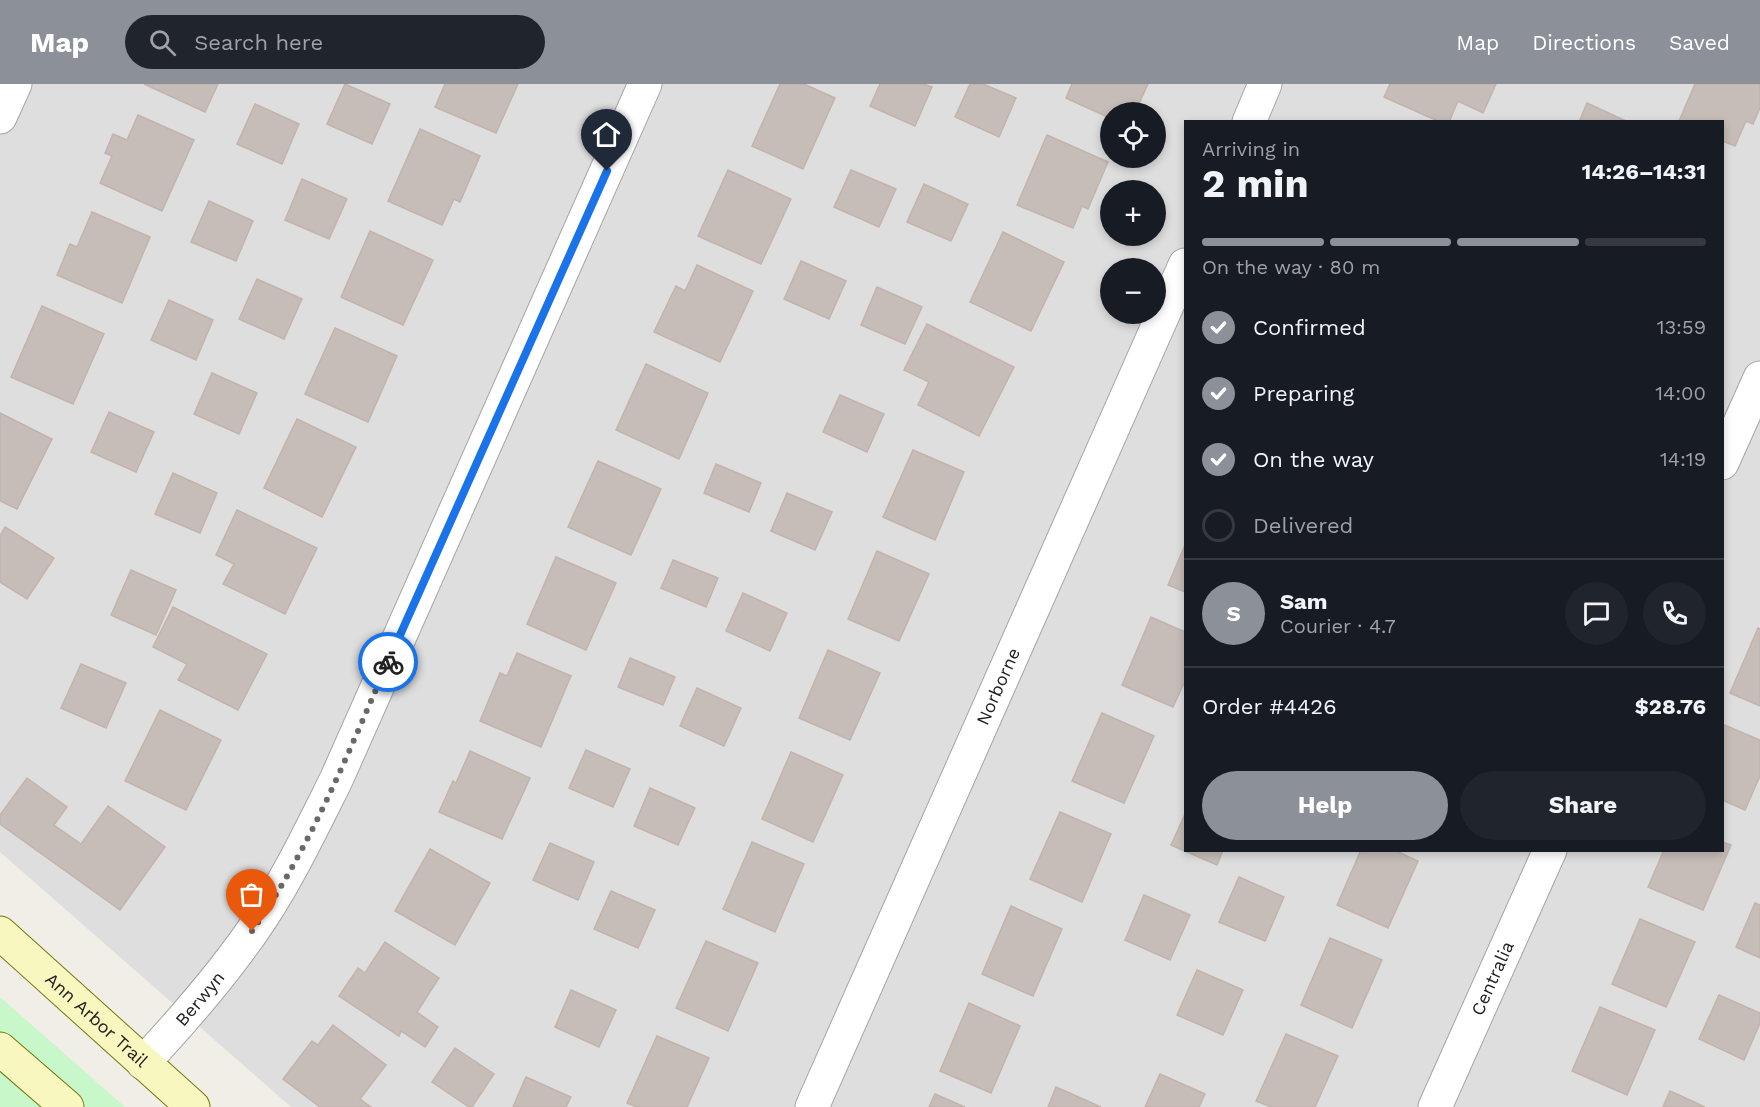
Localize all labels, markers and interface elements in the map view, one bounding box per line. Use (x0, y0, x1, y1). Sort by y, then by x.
search box (125, 15, 545, 69)
text: Map (30, 26, 89, 59)
icon: search (146, 26, 179, 59)
text: Search here (194, 30, 323, 55)
text: Map (1456, 30, 1499, 55)
text: Directions (1532, 30, 1636, 55)
text: Saved (1669, 30, 1730, 55)
map controls (1100, 102, 1166, 324)
button: locate (1100, 102, 1166, 168)
pin (581, 109, 632, 171)
icon: home (590, 118, 623, 151)
text: Arriving in (1202, 137, 1300, 161)
text: 14:26–14:31 (1582, 159, 1706, 184)
text: 2 min (1202, 161, 1309, 206)
button: + (1100, 180, 1166, 246)
text: On the way · 80 m (1202, 255, 1380, 279)
button: − (1100, 258, 1166, 324)
icon: check (1202, 311, 1235, 344)
text: Confirmed (1253, 315, 1366, 340)
text: 13:59 (1657, 315, 1706, 339)
icon: check (1202, 377, 1235, 410)
text: Preparing (1253, 381, 1354, 406)
text: 14:00 (1655, 381, 1706, 405)
icon: check (1202, 443, 1235, 476)
text: On the way (1253, 447, 1374, 472)
text: 14:19 (1660, 447, 1706, 471)
text: Delivered (1253, 513, 1353, 538)
button: chat (1565, 582, 1628, 645)
button: phone (1643, 582, 1706, 645)
text: Sam (1280, 589, 1328, 614)
text: S (1226, 601, 1241, 626)
text: Courier · 4.7 (1280, 614, 1396, 638)
courier (358, 632, 418, 692)
street label: Norborne (972, 644, 1024, 728)
icon: bike (372, 646, 405, 679)
text: Order #4426 (1202, 694, 1337, 719)
text: $28.76 (1635, 694, 1706, 719)
button: Help (1202, 771, 1448, 840)
button: Share (1460, 771, 1706, 840)
pin (226, 869, 277, 931)
icon: bag (235, 878, 268, 911)
street label: Centralia (1466, 938, 1518, 1019)
street label: Berwyn (171, 967, 229, 1030)
street label: Ann Arbor Trail (41, 968, 153, 1072)

